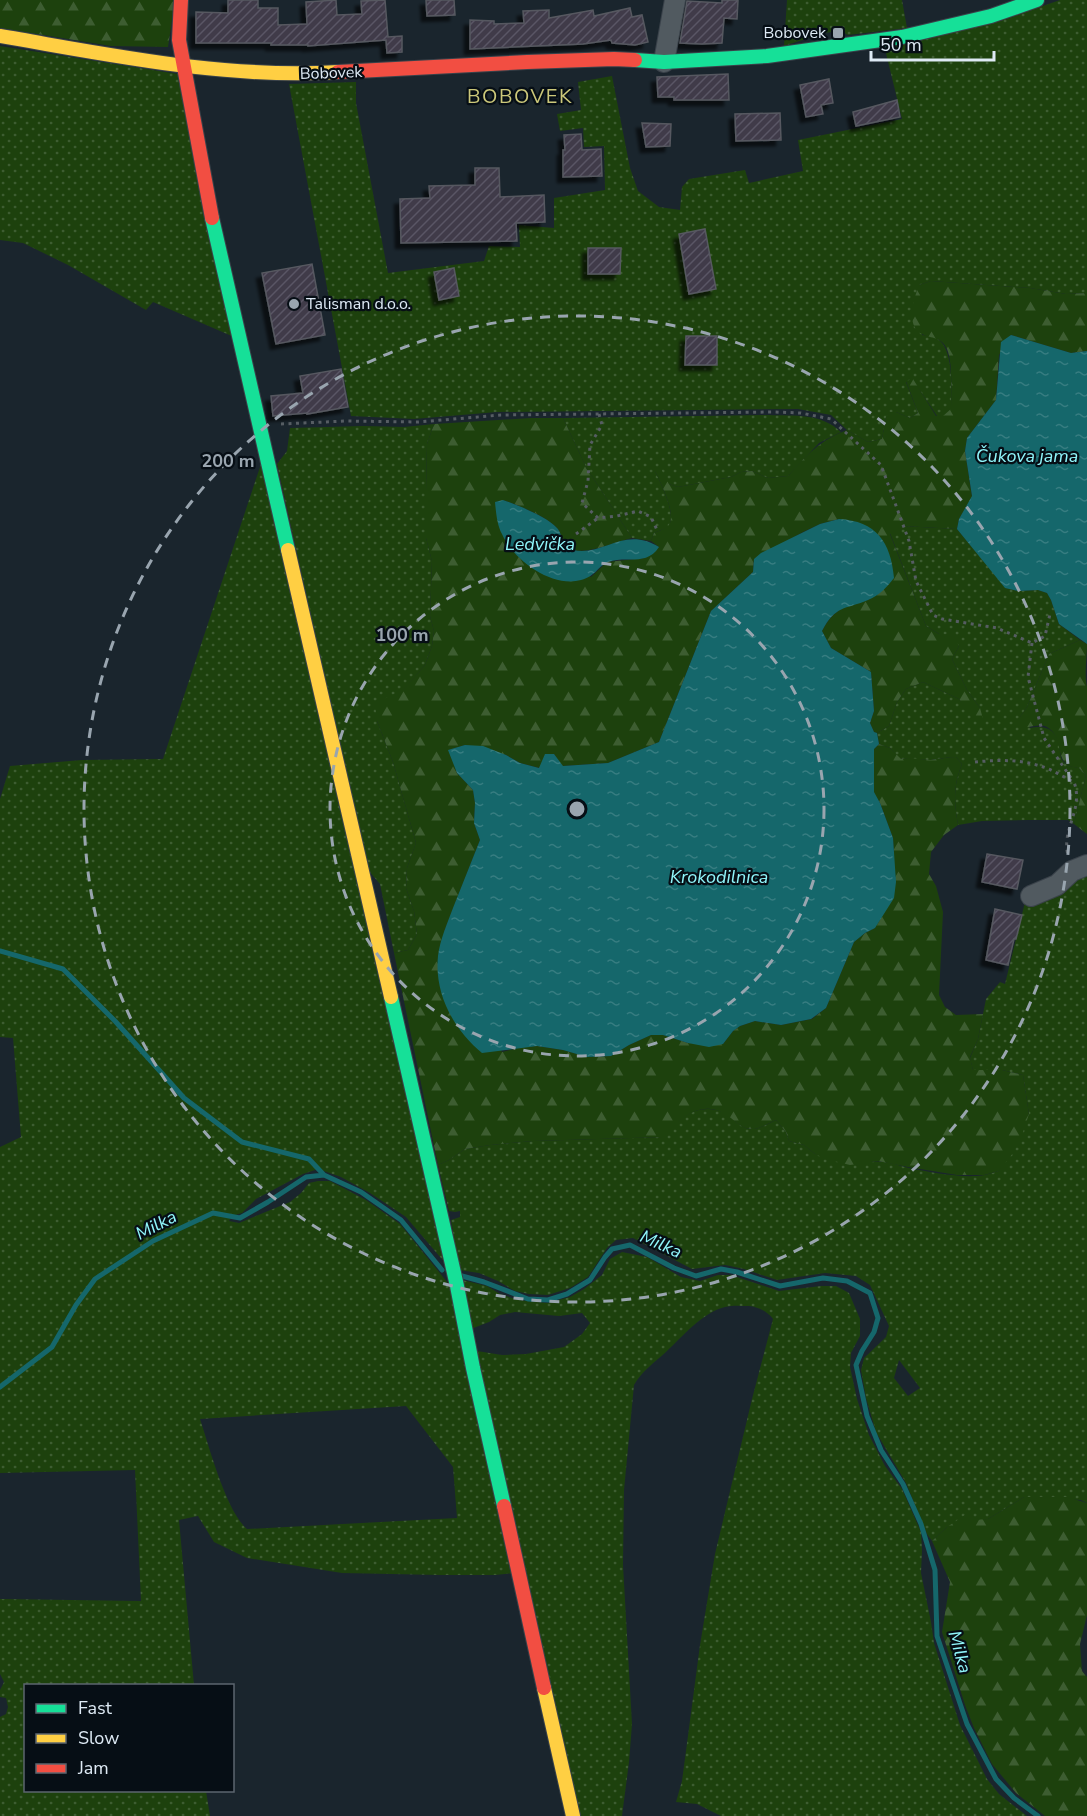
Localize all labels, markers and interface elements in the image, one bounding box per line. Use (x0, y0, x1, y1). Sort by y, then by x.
place label: Bobovek (764, 22, 827, 44)
scale bar (871, 24, 994, 62)
marker: Bobovek (831, 26, 845, 40)
text: 50 m (880, 33, 922, 57)
street label: Bobovek (299, 61, 364, 85)
district label: BOBOVEK (467, 83, 573, 110)
place label: Talisman d.o.o. (306, 293, 411, 315)
marker: Talisman d.o.o. (287, 297, 301, 311)
water label: Čukova jama (976, 444, 1078, 468)
text: 200 m (201, 449, 255, 473)
water label: Ledvička (505, 532, 575, 556)
text: 100 m (375, 623, 429, 647)
centre of rings (567, 799, 587, 819)
water label: Krokodilnica (670, 865, 768, 889)
water label: Milka (131, 1204, 181, 1246)
water label: Milka (636, 1224, 686, 1264)
water label: Milka (942, 1628, 978, 1676)
legend (24, 1684, 234, 1792)
text: Fast (78, 1696, 113, 1720)
text: Slow (78, 1726, 119, 1750)
text: Jam (77, 1756, 109, 1780)

